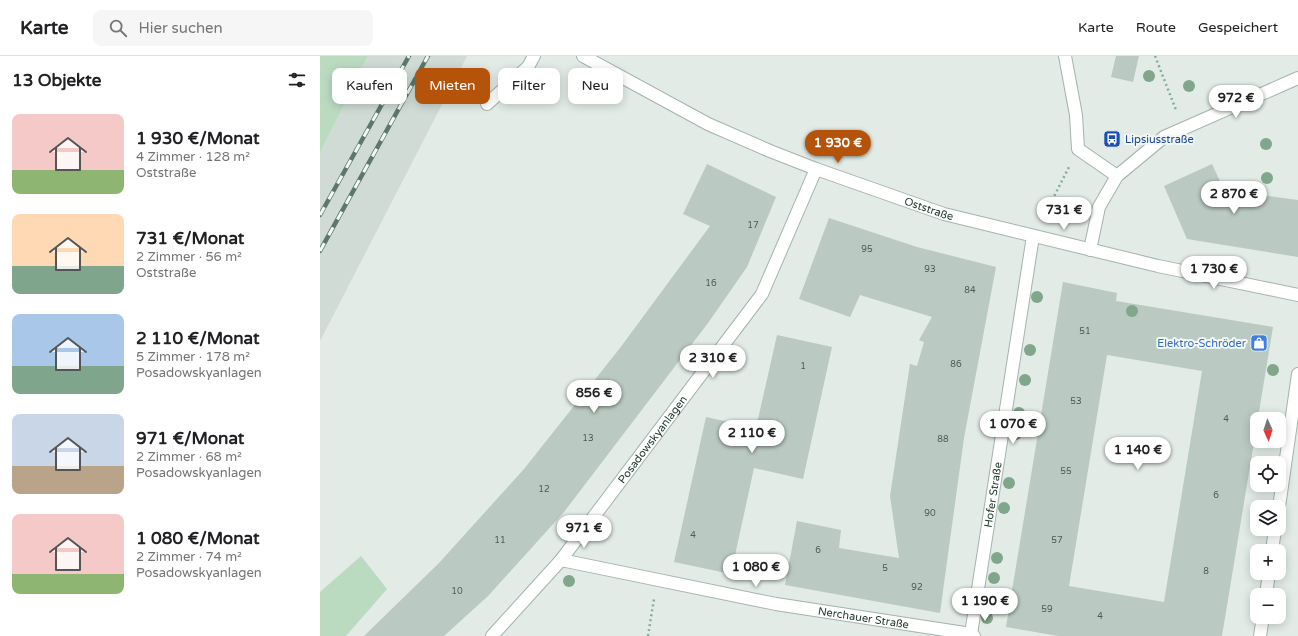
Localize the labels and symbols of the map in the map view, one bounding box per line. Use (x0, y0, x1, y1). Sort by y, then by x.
pin: 972 € (1208, 85, 1264, 119)
bus stop icon: Lipsiusstraße (1102, 129, 1122, 149)
pin: 1 930 € (801, 130, 875, 164)
place label: Lipsiusstraße (1125, 133, 1194, 146)
pin: 2 870 € (1197, 181, 1271, 215)
street label: Oststraße (902, 195, 955, 223)
pin: 731 € (1036, 197, 1092, 231)
house number: 17 (747, 220, 759, 231)
house number: 95 (861, 244, 873, 255)
pin: 1 730 € (1177, 256, 1251, 290)
house number: 93 (924, 264, 936, 275)
house number: 16 (705, 278, 717, 289)
house number: 84 (964, 285, 976, 296)
house number: 51 (1079, 326, 1091, 337)
shop icon: Elektro-Schröder (1249, 333, 1269, 353)
place label: Elektro-Schröder (1157, 337, 1247, 350)
pin: 2 310 € (676, 345, 750, 379)
house number: 86 (950, 359, 962, 370)
house number: 1 (800, 361, 806, 372)
pin: 856 € (566, 380, 622, 414)
street label: Posadowskyanlagen (615, 393, 690, 486)
house number: 53 (1070, 396, 1082, 407)
pin: 1 070 € (976, 411, 1050, 445)
north arrow (1250, 412, 1286, 448)
house number: 4 (1223, 414, 1229, 425)
pin: 2 110 € (715, 420, 789, 454)
house number: 13 (582, 433, 594, 444)
house number: 88 (937, 434, 949, 445)
pin: 1 140 € (1101, 437, 1175, 471)
street label: Hofer Straße (982, 461, 1005, 528)
house number: 55 (1060, 466, 1072, 477)
house number: 12 (538, 484, 550, 495)
house number: 6 (1213, 490, 1219, 501)
house number: 90 (924, 508, 936, 519)
pin: 971 € (556, 515, 612, 549)
house number: 4 (690, 530, 696, 541)
house number: 11 (494, 535, 506, 546)
house number: 57 (1051, 535, 1063, 546)
house number: 6 (815, 545, 821, 556)
pin: 1 080 € (719, 554, 793, 588)
house number: 5 (882, 563, 888, 574)
house number: 8 (1203, 566, 1209, 577)
house number: 92 (911, 582, 923, 593)
house number: 10 (451, 586, 463, 597)
pin: 1 190 € (948, 588, 1022, 622)
house number: 59 (1041, 604, 1053, 615)
street label: Nerchauer Straße (817, 605, 910, 631)
house number: 4 (1097, 611, 1103, 622)

